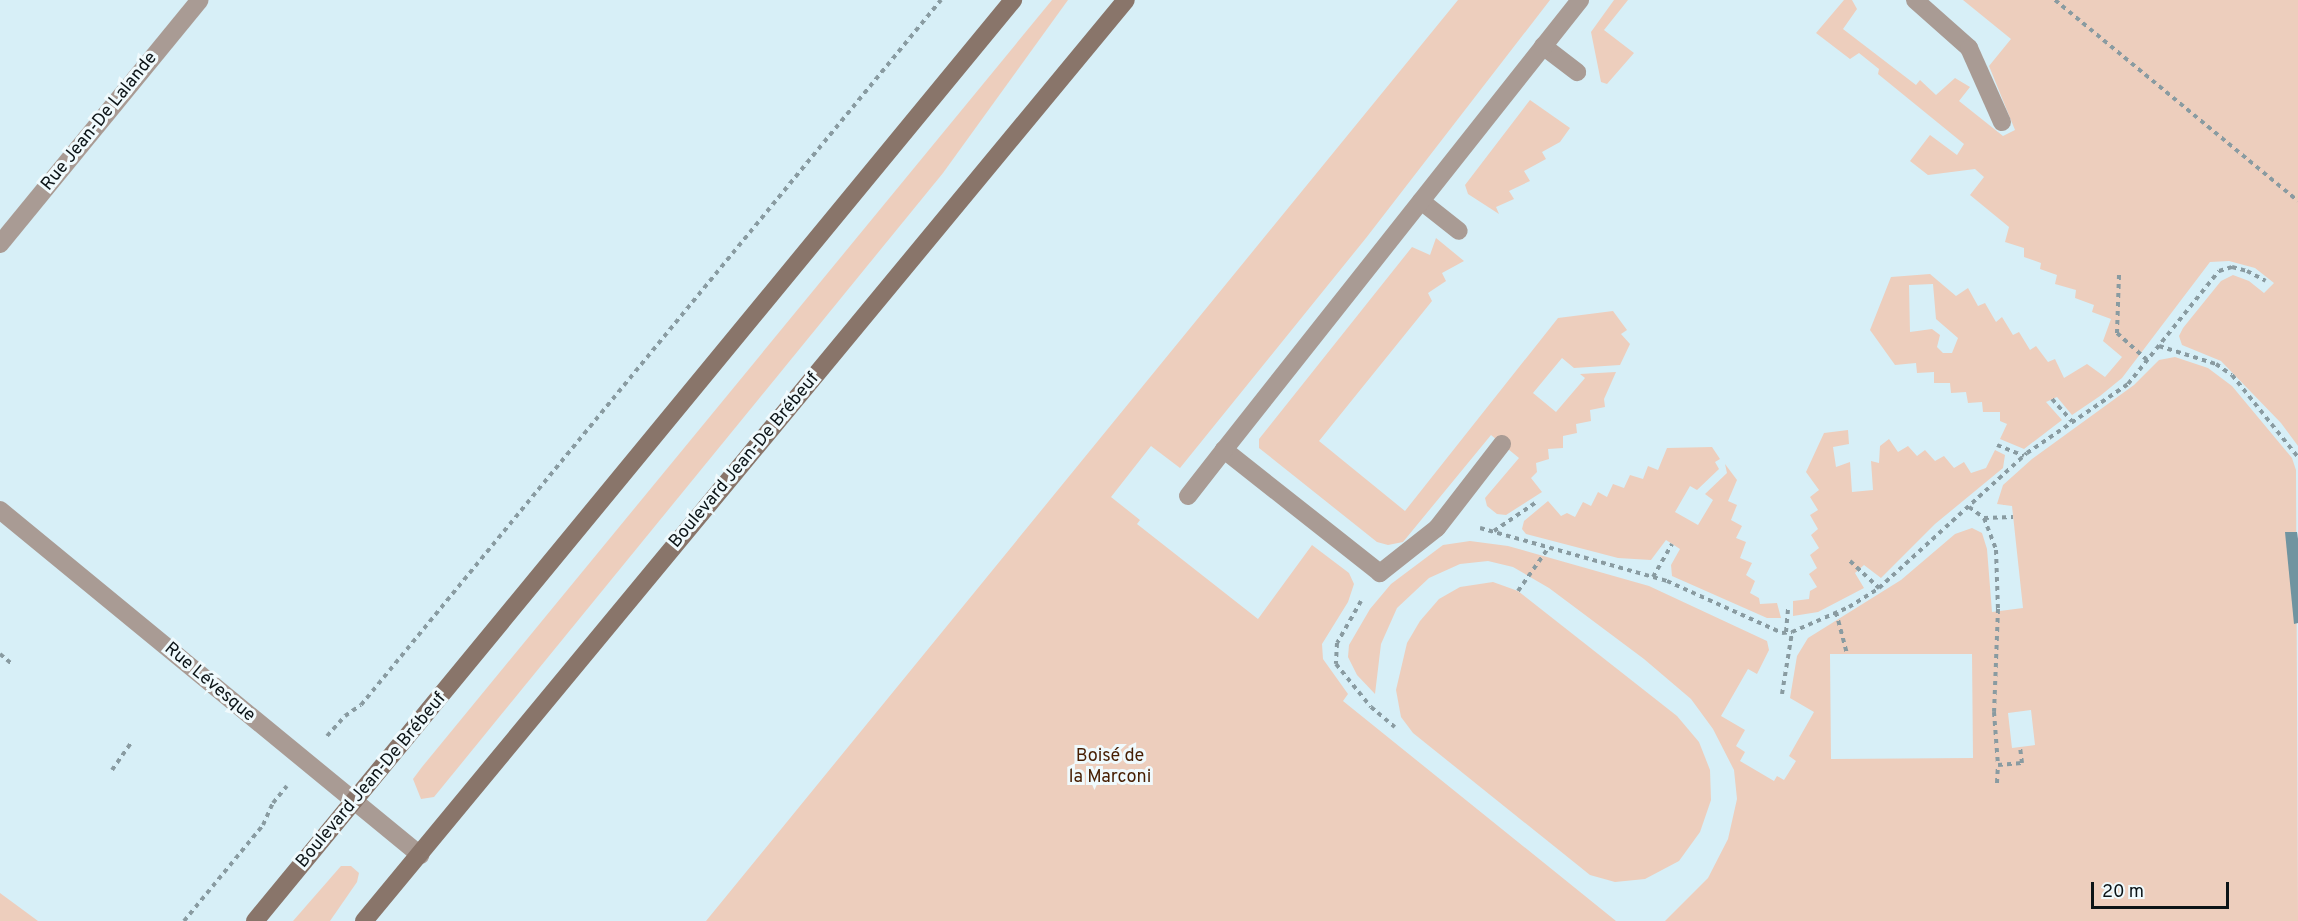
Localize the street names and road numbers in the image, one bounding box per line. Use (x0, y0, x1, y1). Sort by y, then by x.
street label: Rue Jean-De Lalande (37, 48, 163, 196)
street label: Boulevard Jean-De Brébeuf (665, 369, 825, 553)
street label: Rue Lévesque (159, 639, 259, 727)
street label: Boulevard Jean-De Brébeuf (292, 689, 452, 873)

